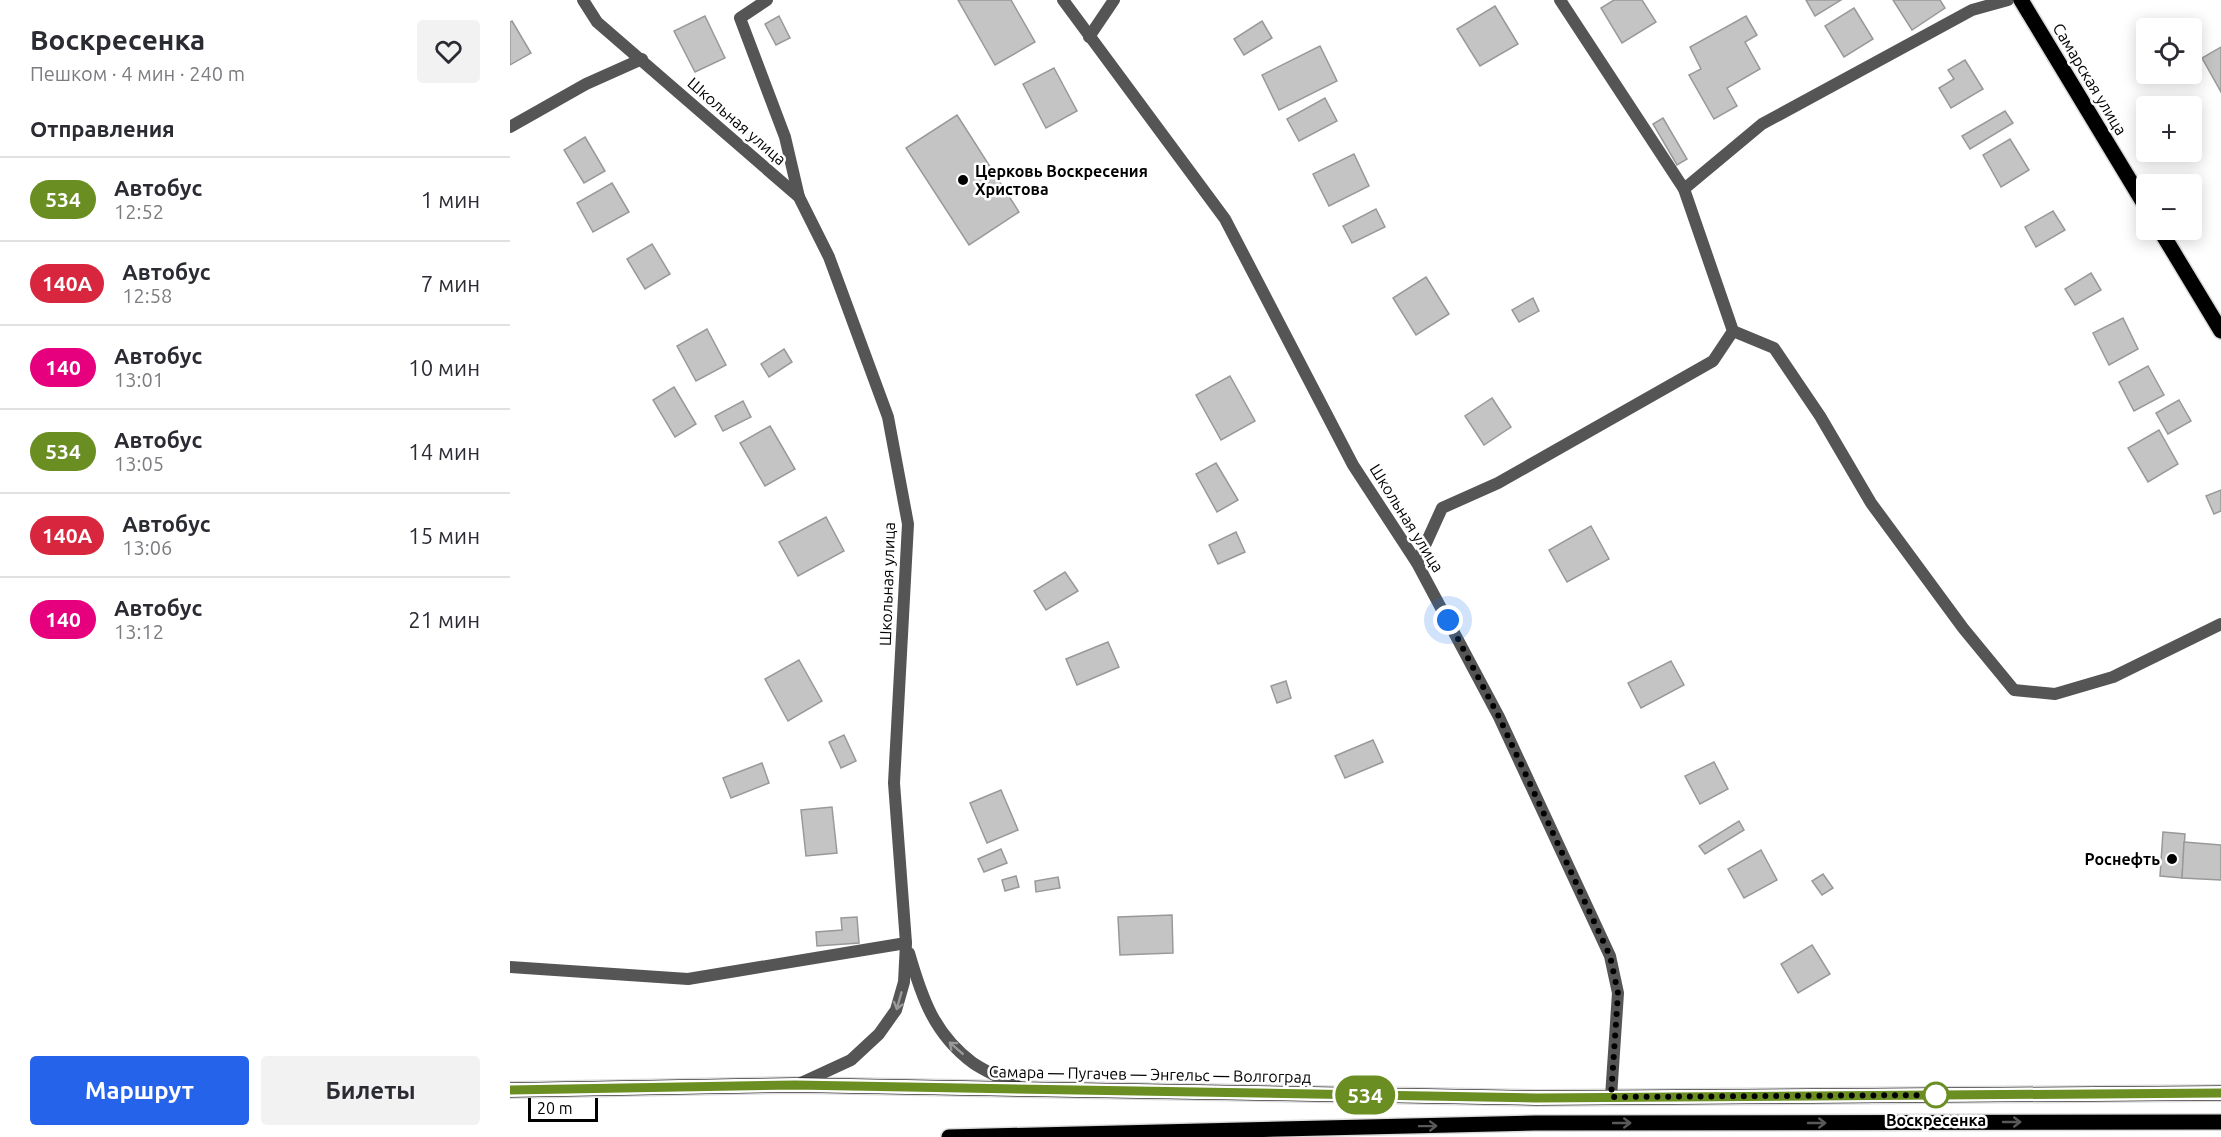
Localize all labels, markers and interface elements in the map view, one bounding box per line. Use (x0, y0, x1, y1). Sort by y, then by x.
map controls (2136, 18, 2202, 240)
button: locate (2136, 18, 2202, 84)
button: heart (417, 20, 480, 83)
street label: Самарская улица (2050, 20, 2130, 138)
text: Воскресенка (30, 24, 205, 55)
text: Пешком · 4 мин · 240 m (30, 62, 245, 85)
street label: Школьная улица (684, 73, 790, 169)
button: + (2136, 96, 2202, 162)
text: Отправления (30, 116, 175, 141)
place label: Церковь Воскресения Христова (975, 162, 1148, 198)
marker: Церковь Воскресения Христова (956, 173, 970, 187)
button: − (2136, 174, 2202, 240)
text: Автобус (114, 175, 202, 200)
text: 534 (45, 187, 81, 211)
text: 1 мин (421, 187, 480, 212)
text: 12:52 (114, 200, 164, 223)
text: Автобус (122, 259, 211, 284)
text: 140А (42, 271, 92, 295)
text: 7 мин (421, 271, 480, 296)
text: 12:58 (122, 284, 172, 307)
text: Автобус (114, 343, 202, 368)
text: 140 (45, 355, 81, 379)
text: 10 мин (408, 355, 480, 380)
text: 13:01 (114, 368, 164, 391)
text: Автобус (114, 427, 202, 452)
text: 534 (45, 439, 81, 463)
text: 14 мин (408, 439, 480, 464)
text: 13:05 (114, 452, 164, 475)
street label: Школьная улица (1366, 461, 1448, 575)
text: Автобус (122, 511, 211, 536)
street label: Школьная улица (876, 522, 898, 646)
text: 140А (42, 523, 92, 547)
text: 15 мин (408, 523, 480, 548)
text: 13:06 (122, 536, 172, 559)
text: Автобус (114, 595, 202, 620)
your location (1433, 605, 1463, 635)
text: 140 (45, 607, 81, 631)
text: 21 мин (408, 607, 480, 632)
text: 13:12 (114, 620, 164, 643)
place label: Роснефть (2085, 850, 2160, 868)
marker: Роснефть (2165, 852, 2179, 866)
one-way arrow (893, 991, 904, 1010)
one-way arrow (949, 1041, 964, 1055)
button: Маршрут (30, 1056, 249, 1125)
button: Билеты (261, 1056, 480, 1125)
street label: Самара — Пугачев — Энгельс — Волгоград (989, 1062, 1311, 1086)
line badge: 534 (1330, 1076, 1400, 1114)
marker: Воскресенка (1923, 1082, 1949, 1108)
text: 534 (1347, 1083, 1383, 1107)
scale bar (528, 1095, 598, 1122)
text: 20 m (537, 1099, 573, 1117)
place label: Воскресенка (1886, 1111, 1986, 1129)
one-way arrow (1612, 1117, 1632, 1129)
one-way arrow (1807, 1117, 1827, 1129)
one-way arrow (2002, 1117, 2022, 1128)
one-way arrow (1417, 1120, 1437, 1132)

